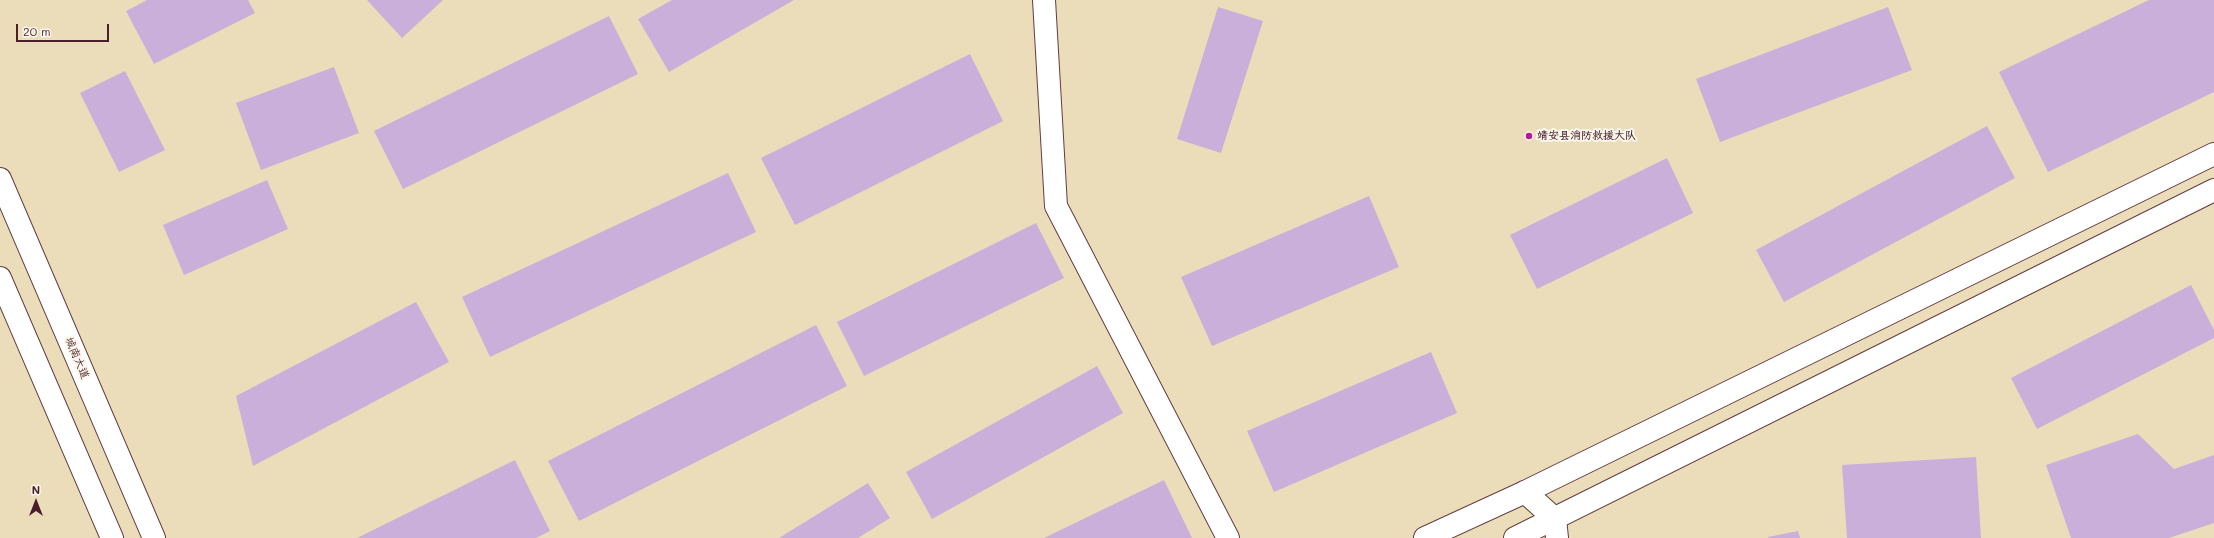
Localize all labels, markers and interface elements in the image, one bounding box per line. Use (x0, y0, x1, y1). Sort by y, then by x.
scale bar (18, 16, 111, 42)
text: 20 m (23, 23, 51, 39)
place label: 靖安县消防救援大队 (1537, 129, 1636, 143)
marker: 靖安县消防救援大队 (1524, 131, 1534, 141)
street label: 城南大道 (62, 335, 92, 381)
north arrow (16, 482, 56, 522)
text: N (32, 482, 40, 497)

